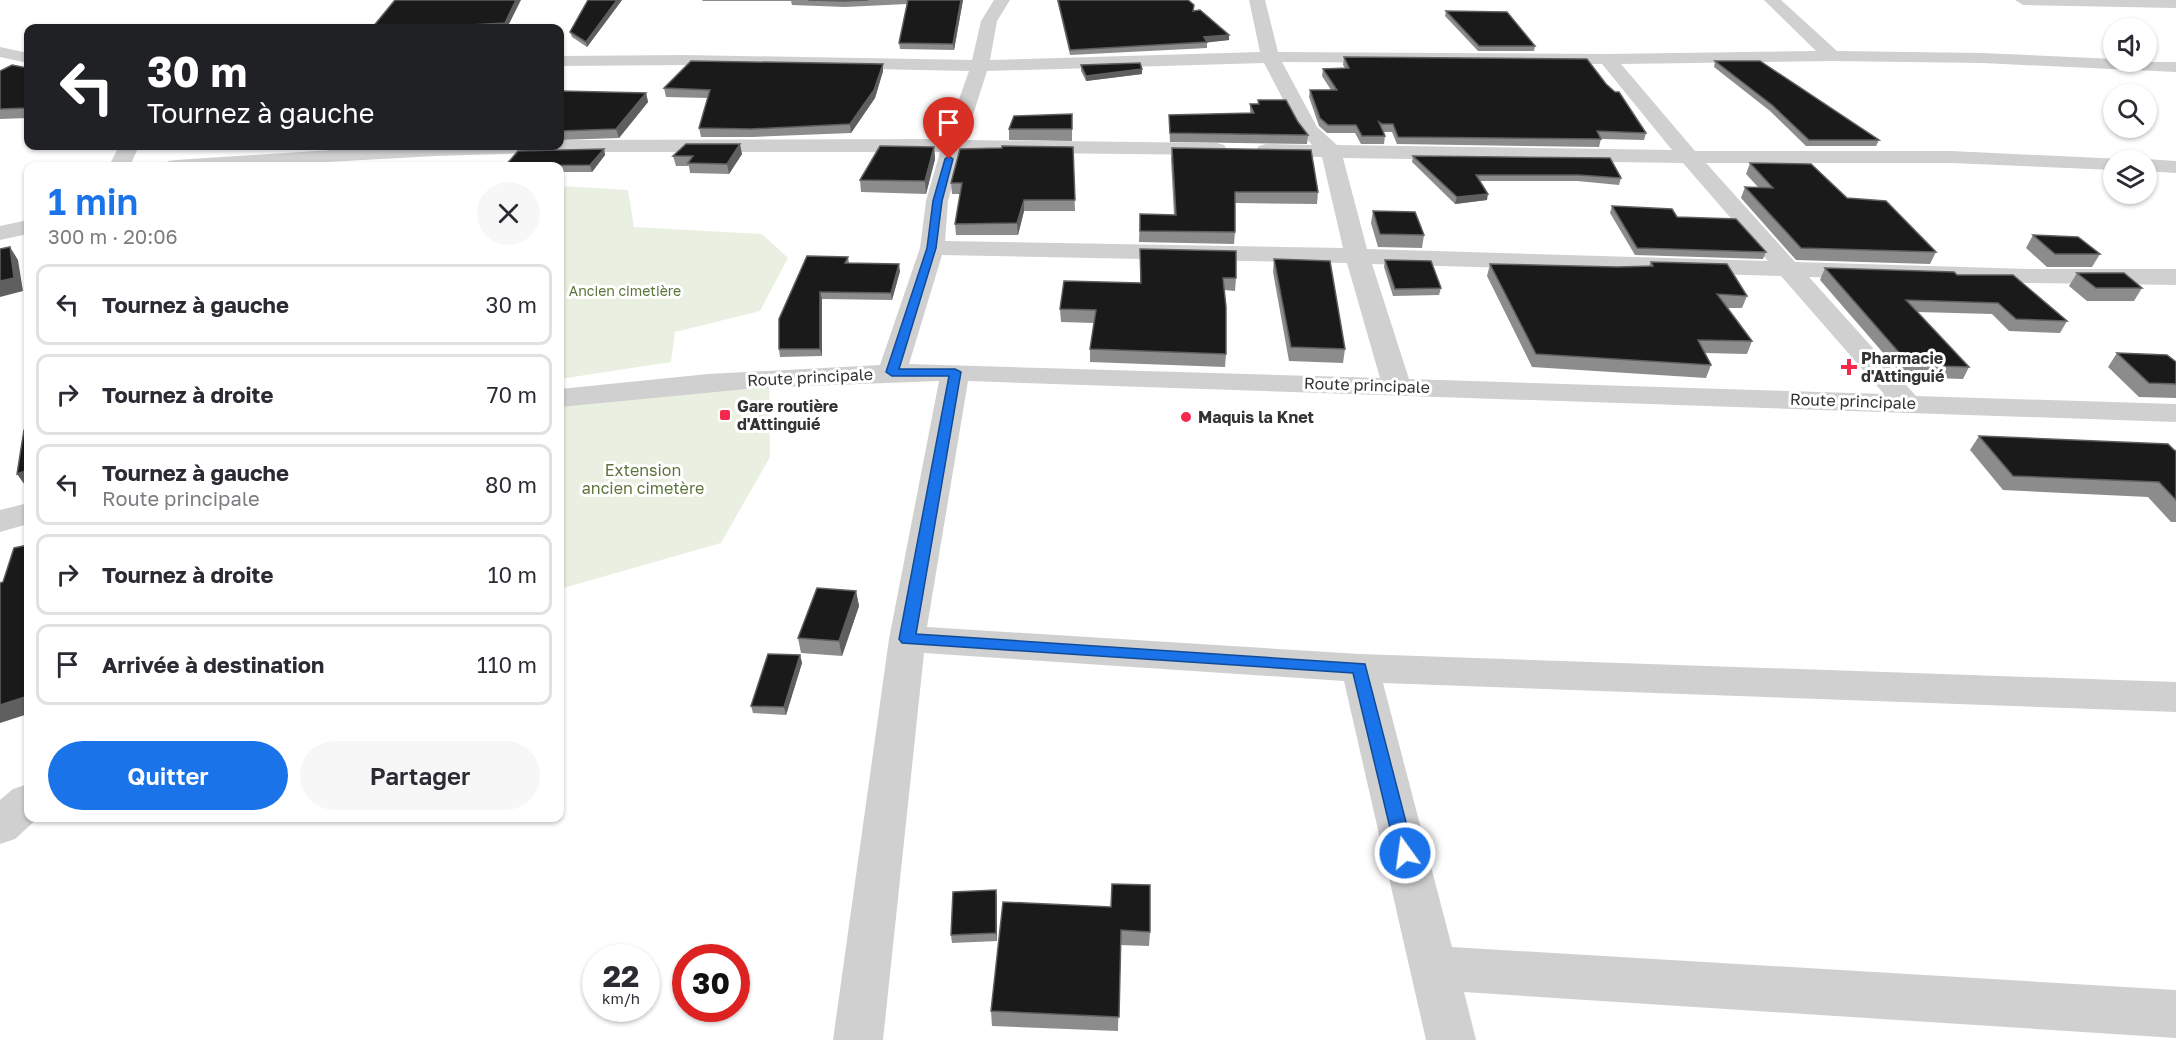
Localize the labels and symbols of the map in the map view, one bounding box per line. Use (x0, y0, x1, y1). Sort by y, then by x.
pin (923, 97, 974, 159)
park label: Ancien cimetière (569, 282, 681, 299)
place label: Pharmacie d'Attinguié (1861, 348, 1944, 386)
marker: Pharmacie d'Attinguié (1842, 360, 1856, 374)
street label: Route principale (747, 364, 873, 390)
street label: Route principale (1304, 373, 1430, 397)
street label: Route principale (1790, 389, 1916, 413)
place label: Gare routière d'Attinguié (737, 396, 838, 434)
place label: Maquis la Knet (1198, 407, 1314, 427)
marker: Gare routière d'Attinguié (718, 408, 732, 422)
marker: Maquis la Knet (1179, 410, 1193, 424)
park label: Extension ancien cimetère (582, 460, 704, 498)
position arrow (1373, 821, 1437, 885)
speed limit sign: 30 (672, 944, 750, 1022)

